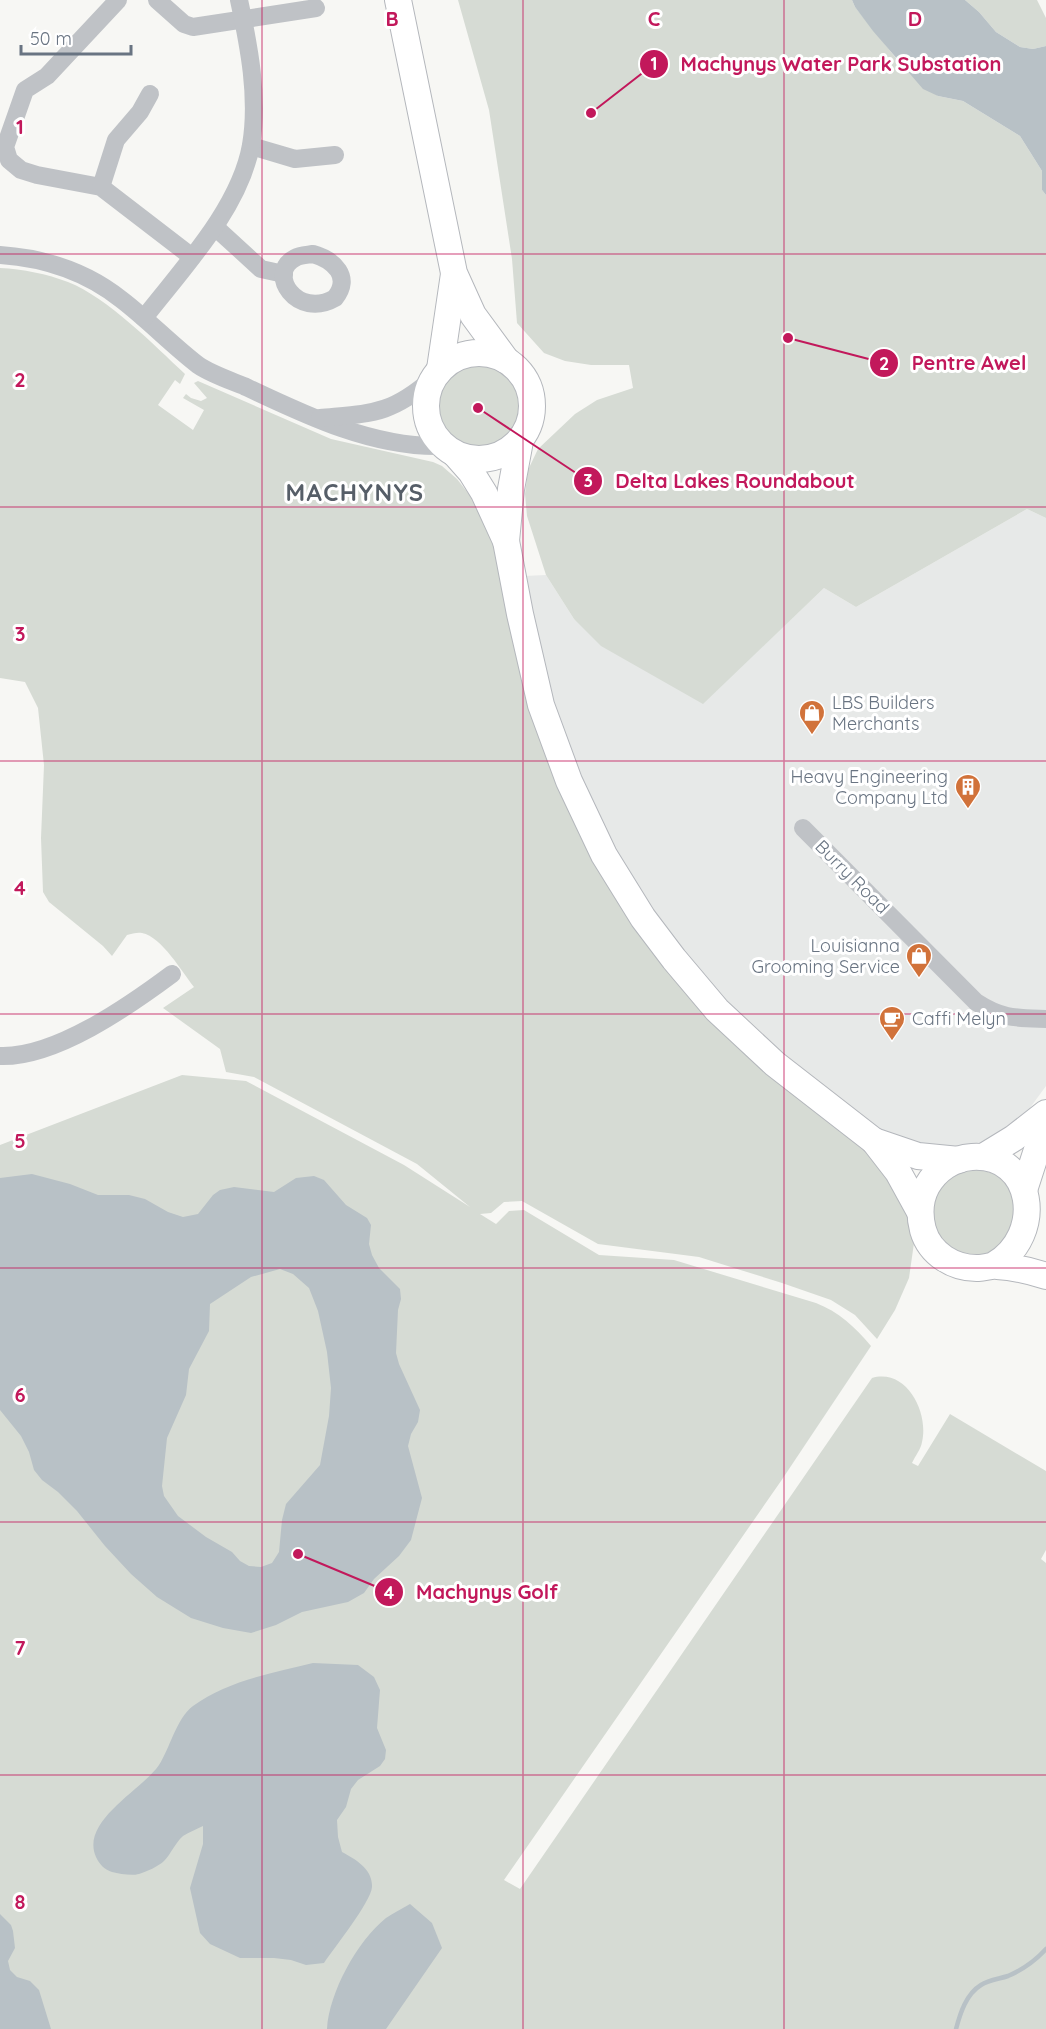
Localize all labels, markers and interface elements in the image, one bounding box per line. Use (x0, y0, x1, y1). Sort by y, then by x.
text: B (385, 6, 399, 31)
text: C (648, 6, 661, 31)
text: D (908, 6, 922, 31)
scale bar (21, 18, 130, 56)
text: 50 m (30, 27, 72, 50)
callout: Machynys Water Park Substation (639, 45, 1014, 83)
text: Machynys Water Park Substation (681, 51, 1001, 76)
text: 1 (650, 52, 658, 75)
text: 1 (16, 114, 24, 139)
callout: Pentre Awel (869, 344, 1038, 382)
text: Pentre Awel (912, 350, 1026, 375)
text: 2 (879, 352, 889, 375)
text: 2 (14, 367, 26, 392)
callout: Delta Lakes Roundabout (573, 462, 866, 500)
text: Delta Lakes Roundabout (615, 468, 855, 493)
text: 3 (583, 469, 593, 492)
district label: MACHYNYS (285, 477, 425, 507)
text: 3 (15, 621, 25, 646)
place label: LBS Builders Merchants (832, 691, 935, 735)
shop icon: LBS Builders Merchants (797, 698, 827, 736)
place label: Heavy Engineering Company Ltd (791, 765, 948, 809)
building icon: Heavy Engineering Company Ltd (953, 772, 983, 810)
street label: Burry Road (810, 835, 894, 919)
text: 4 (14, 875, 26, 900)
place label: Louisianna Grooming Service (751, 934, 900, 978)
shop icon: Louisianna Grooming Service (904, 941, 934, 979)
cafe icon: Caffi Melyn (877, 1004, 907, 1042)
place label: Caffi Melyn (912, 1007, 1006, 1030)
text: 5 (14, 1128, 26, 1153)
text: 6 (14, 1382, 26, 1407)
callout: Machynys Golf (374, 1573, 570, 1611)
text: Machynys Golf (416, 1579, 558, 1604)
text: 4 (384, 1581, 395, 1604)
text: 7 (15, 1635, 26, 1660)
text: 8 (15, 1889, 26, 1914)

